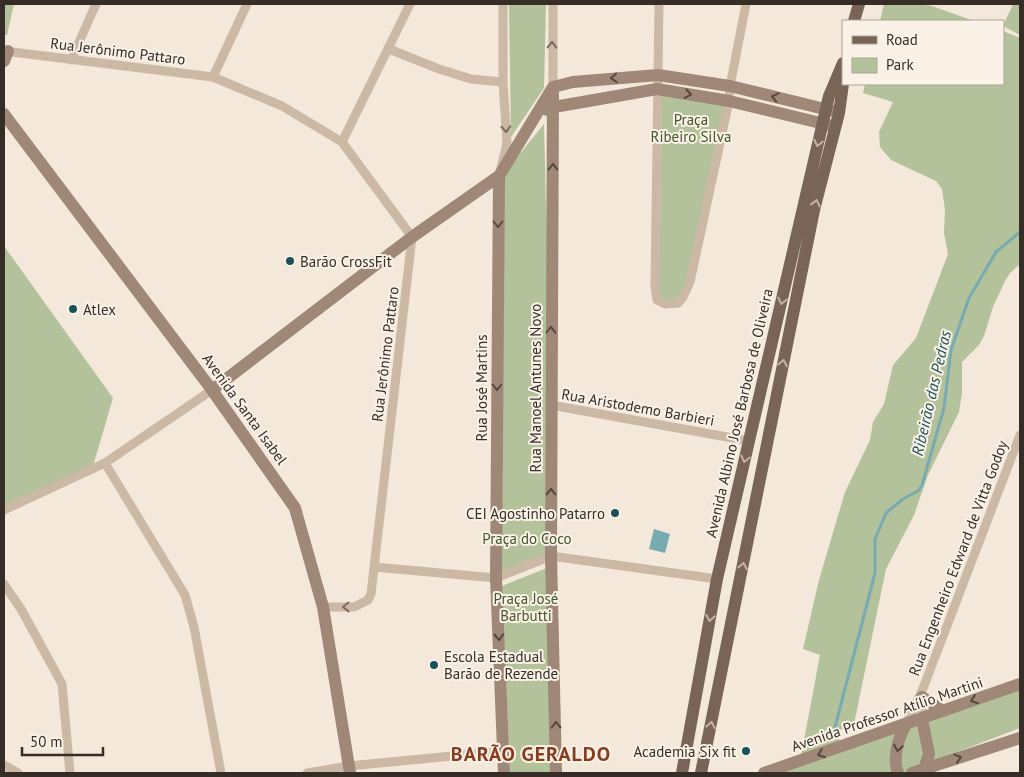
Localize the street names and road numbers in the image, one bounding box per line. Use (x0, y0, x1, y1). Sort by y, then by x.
street label: Rua Jerônimo Pattaro (49, 33, 187, 69)
street label: Rua Jerônimo Pattaro (367, 285, 403, 423)
street label: Avenida Albino José Barbosa de Oliveira (701, 287, 777, 539)
street label: Rua Manoel Antunes Novo (526, 304, 545, 472)
street label: Rua José Martins (472, 334, 491, 442)
street label: Avenida Santa Isabel (198, 350, 292, 469)
street label: Rua Aristodemo Barbieri (560, 384, 716, 430)
street label: Rua Engenheiro Edward de Vitta Godoy (904, 438, 1012, 678)
street label: Avenida Professor Atílio Martini (789, 672, 985, 756)

